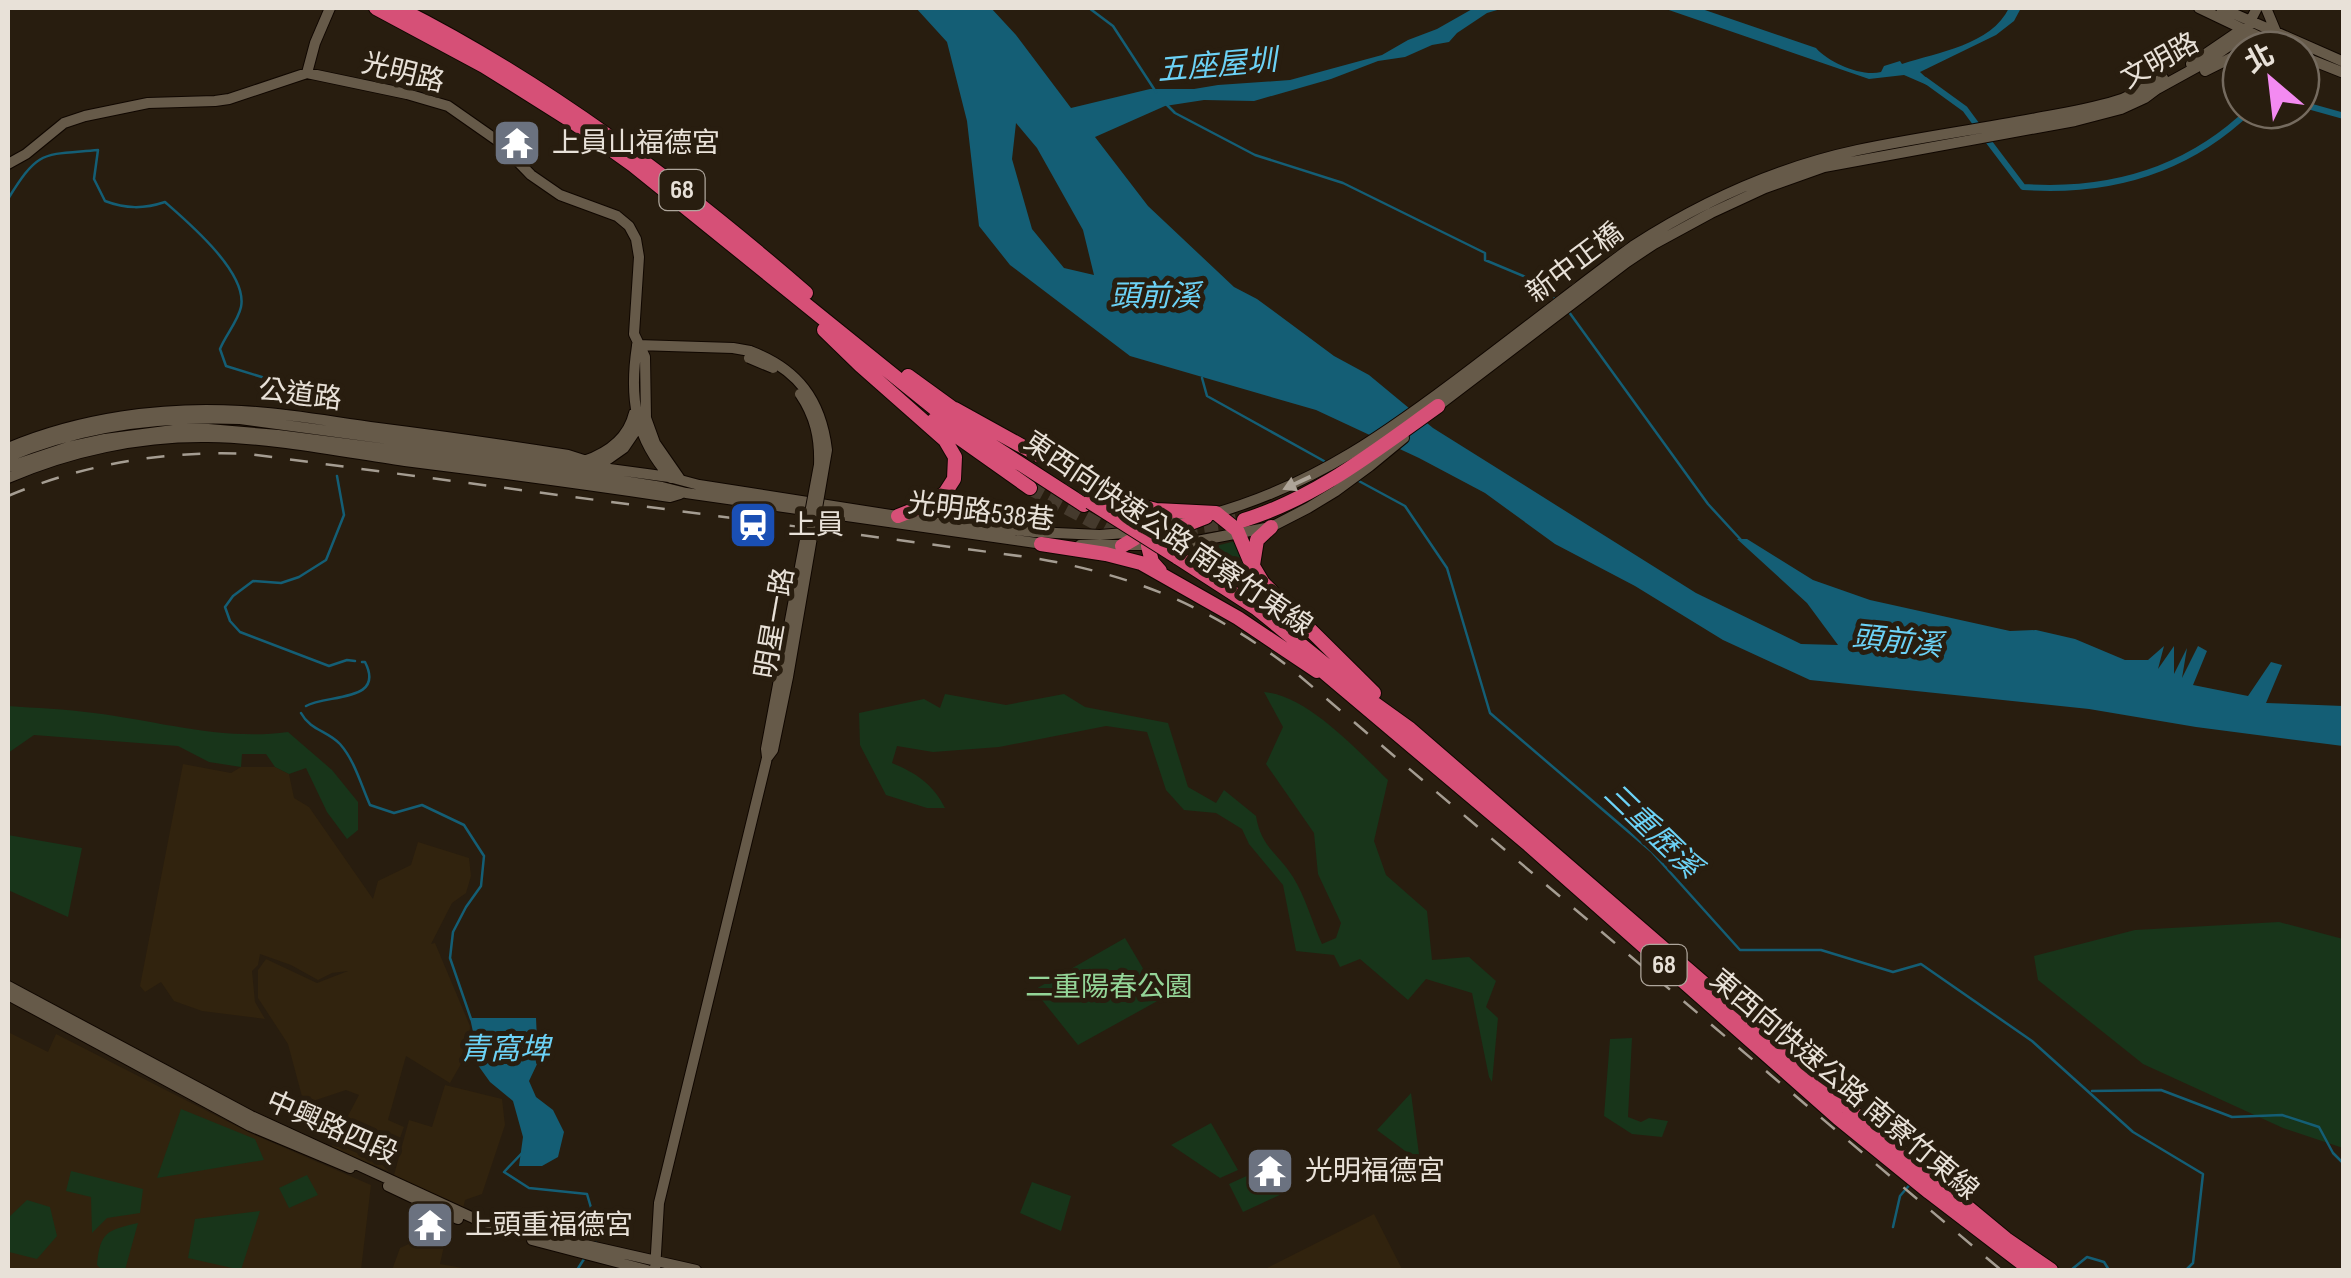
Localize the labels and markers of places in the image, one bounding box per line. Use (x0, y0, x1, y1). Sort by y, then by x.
temple icon: 上員山福德宮 (491, 117, 543, 169)
place label: 上員山福德宮 (552, 127, 720, 160)
station icon: 上員 (727, 499, 779, 551)
place label: 上員 (788, 509, 844, 542)
temple icon: 光明福德宮 (1244, 1145, 1296, 1197)
place label: 光明福德宮 (1305, 1155, 1445, 1188)
temple icon: 上頭重福德宮 (404, 1199, 456, 1251)
place label: 上頭重福德宮 (465, 1209, 633, 1242)

